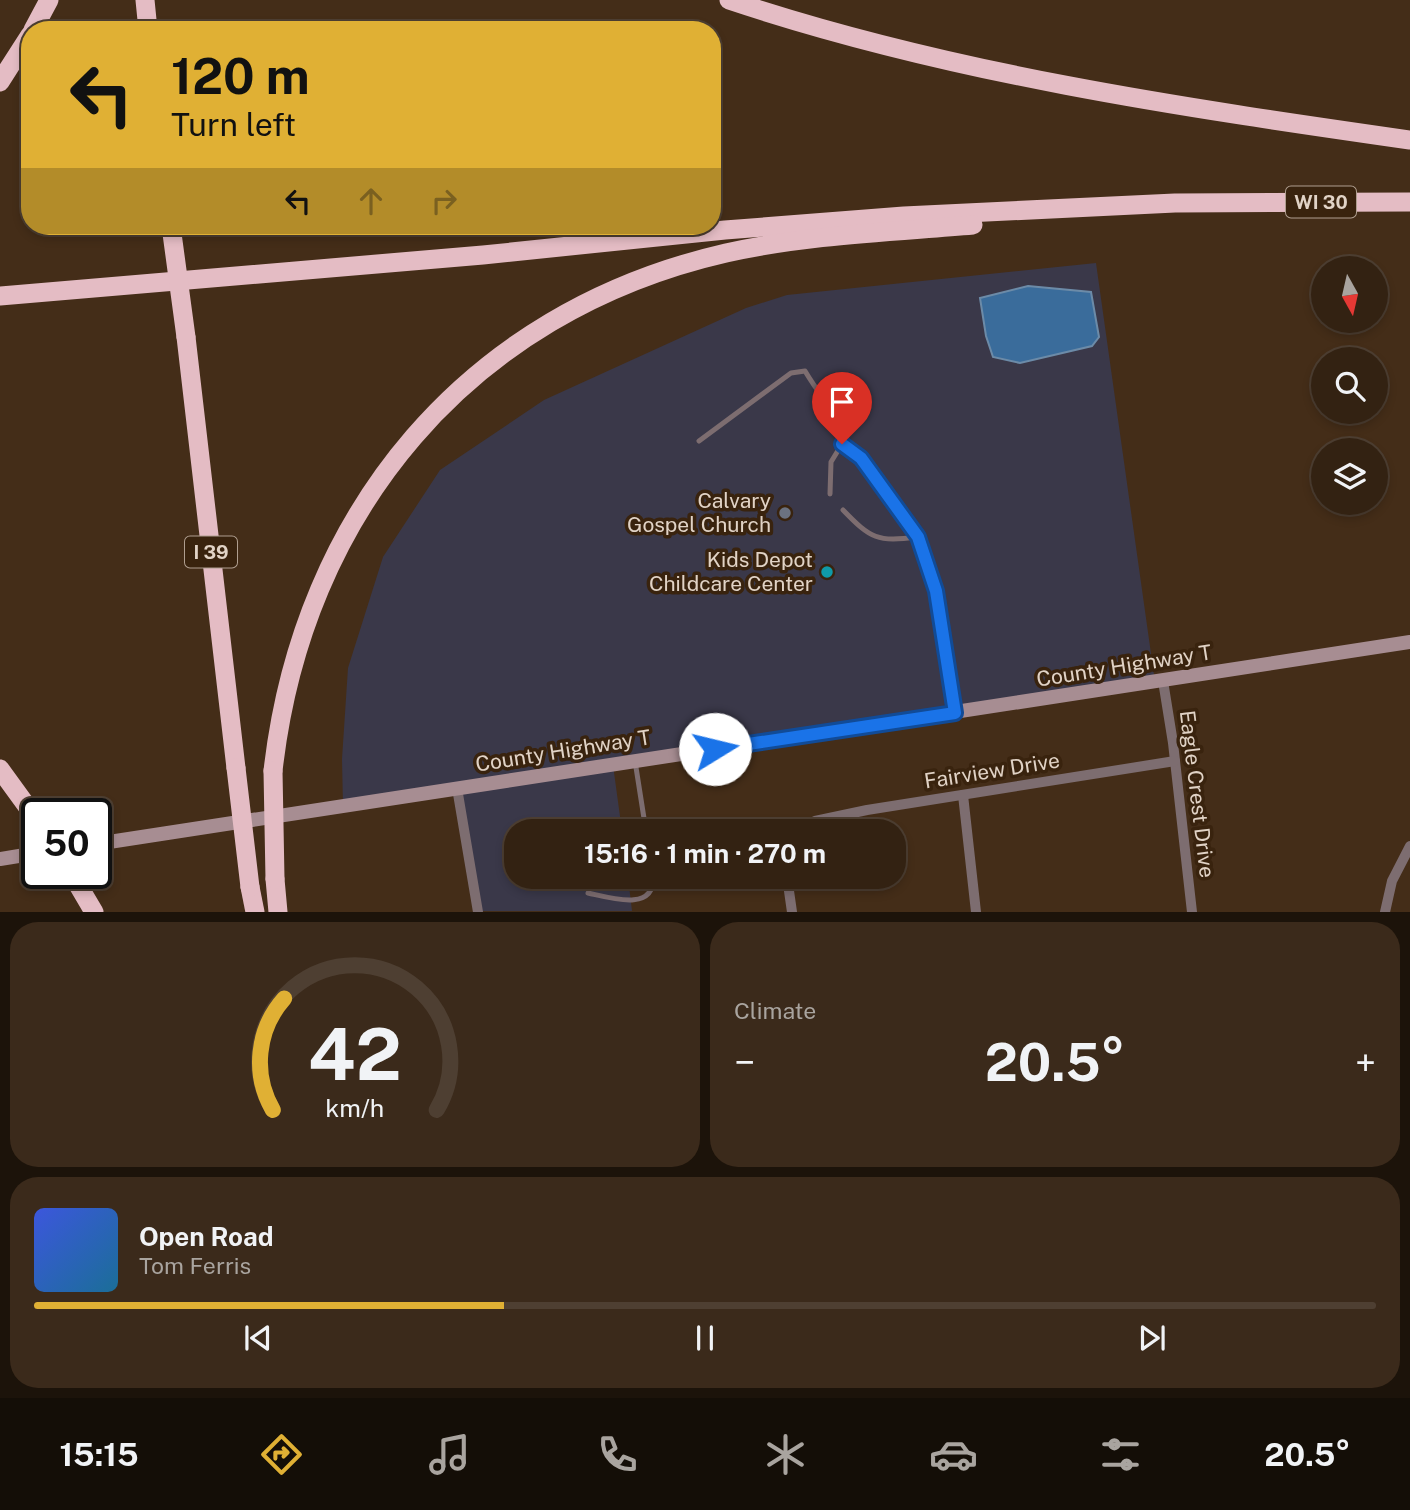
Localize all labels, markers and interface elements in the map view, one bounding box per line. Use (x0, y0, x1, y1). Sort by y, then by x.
text: 120 m (171, 47, 310, 105)
icon: left (56, 49, 147, 140)
text: Turn left (171, 106, 296, 143)
icon: left (279, 182, 317, 220)
icon: ahead (352, 182, 390, 220)
icon: right (425, 182, 463, 220)
road number: WI 30 (1286, 186, 1356, 218)
north arrow (1311, 256, 1388, 332)
map controls (1311, 256, 1388, 515)
button: search (1311, 347, 1388, 424)
pin (812, 372, 872, 444)
icon: arrive (823, 383, 861, 421)
button: layers (1311, 438, 1388, 515)
place label: Calvary Gospel Church (627, 488, 771, 537)
marker: Calvary Gospel Church (777, 505, 793, 521)
road number: I 39 (185, 537, 237, 568)
place label: Kids Depot Childcare Center (649, 547, 813, 596)
marker: Kids Depot Childcare Center (819, 564, 835, 580)
street label: County Highway T (1035, 639, 1213, 692)
street label: Eagle Crest Drive (1175, 709, 1220, 879)
position arrow (678, 712, 752, 786)
street label: County Highway T (474, 724, 652, 777)
street label: Fairview Drive (922, 747, 1061, 794)
speed limit sign: 50 (21, 798, 112, 889)
text: 15:16 · 1 min · 270 m (584, 838, 826, 869)
text: Climate (734, 997, 816, 1024)
text: 42 (308, 1012, 402, 1097)
text: 20.5° (985, 1032, 1125, 1093)
text: − (734, 1040, 755, 1085)
text: + (1355, 1040, 1376, 1085)
text: km/h (326, 1093, 384, 1123)
text: Open Road (139, 1221, 274, 1252)
text: Tom Ferris (139, 1252, 251, 1279)
icon: previous (239, 1319, 277, 1357)
icon: pause (686, 1319, 724, 1357)
icon: next (1133, 1319, 1171, 1357)
icon: directions (257, 1430, 306, 1479)
icon: music (425, 1430, 474, 1479)
icon: phone (593, 1430, 642, 1479)
icon: climate (761, 1430, 810, 1479)
icon: car (929, 1430, 978, 1479)
icon: filters (1096, 1430, 1145, 1479)
text: 15:15 (59, 1436, 139, 1473)
text: 20.5° (1264, 1436, 1351, 1473)

